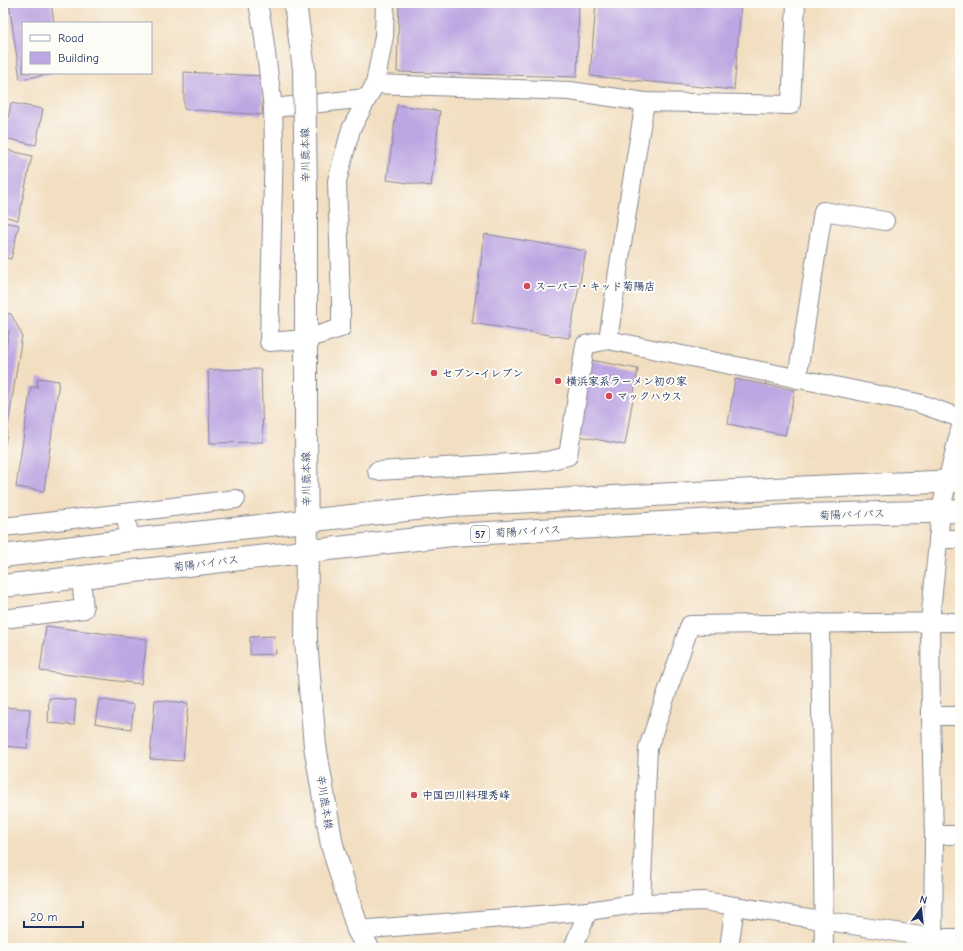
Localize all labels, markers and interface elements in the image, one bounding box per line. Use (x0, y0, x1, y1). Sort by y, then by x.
legend (22, 22, 152, 74)
text: Road (58, 31, 84, 45)
text: Building (58, 51, 99, 65)
street label: 辛川鹿本線 (299, 127, 312, 183)
place label: スーパー・キッド菊陽店 (535, 280, 656, 293)
marker: スーパー・キッド菊陽店 (522, 281, 532, 291)
place label: セブン-イレブン (442, 367, 524, 380)
marker: セブン-イレブン (429, 368, 439, 378)
place label: 横浜家系ラーメン初の家 (566, 375, 687, 388)
marker: 横浜家系ラーメン初の家 (553, 376, 563, 386)
place label: マックハウス (617, 390, 682, 403)
marker: マックハウス (604, 391, 614, 401)
street label: 辛川鹿本線 (300, 451, 313, 507)
street label: 菊陽バイパス (819, 507, 885, 522)
street label: 菊陽バイパス (495, 523, 561, 540)
road number: 57 (471, 526, 489, 542)
street label: 菊陽バイパス (173, 553, 239, 574)
street label: 辛川鹿本線 (314, 774, 335, 830)
place label: 中国四川料理秀峰 (422, 789, 510, 802)
marker: 中国四川料理秀峰 (409, 790, 419, 800)
north arrow (901, 889, 941, 929)
text: N (918, 893, 929, 907)
scale bar (24, 903, 83, 929)
text: 20 m (30, 910, 58, 924)

